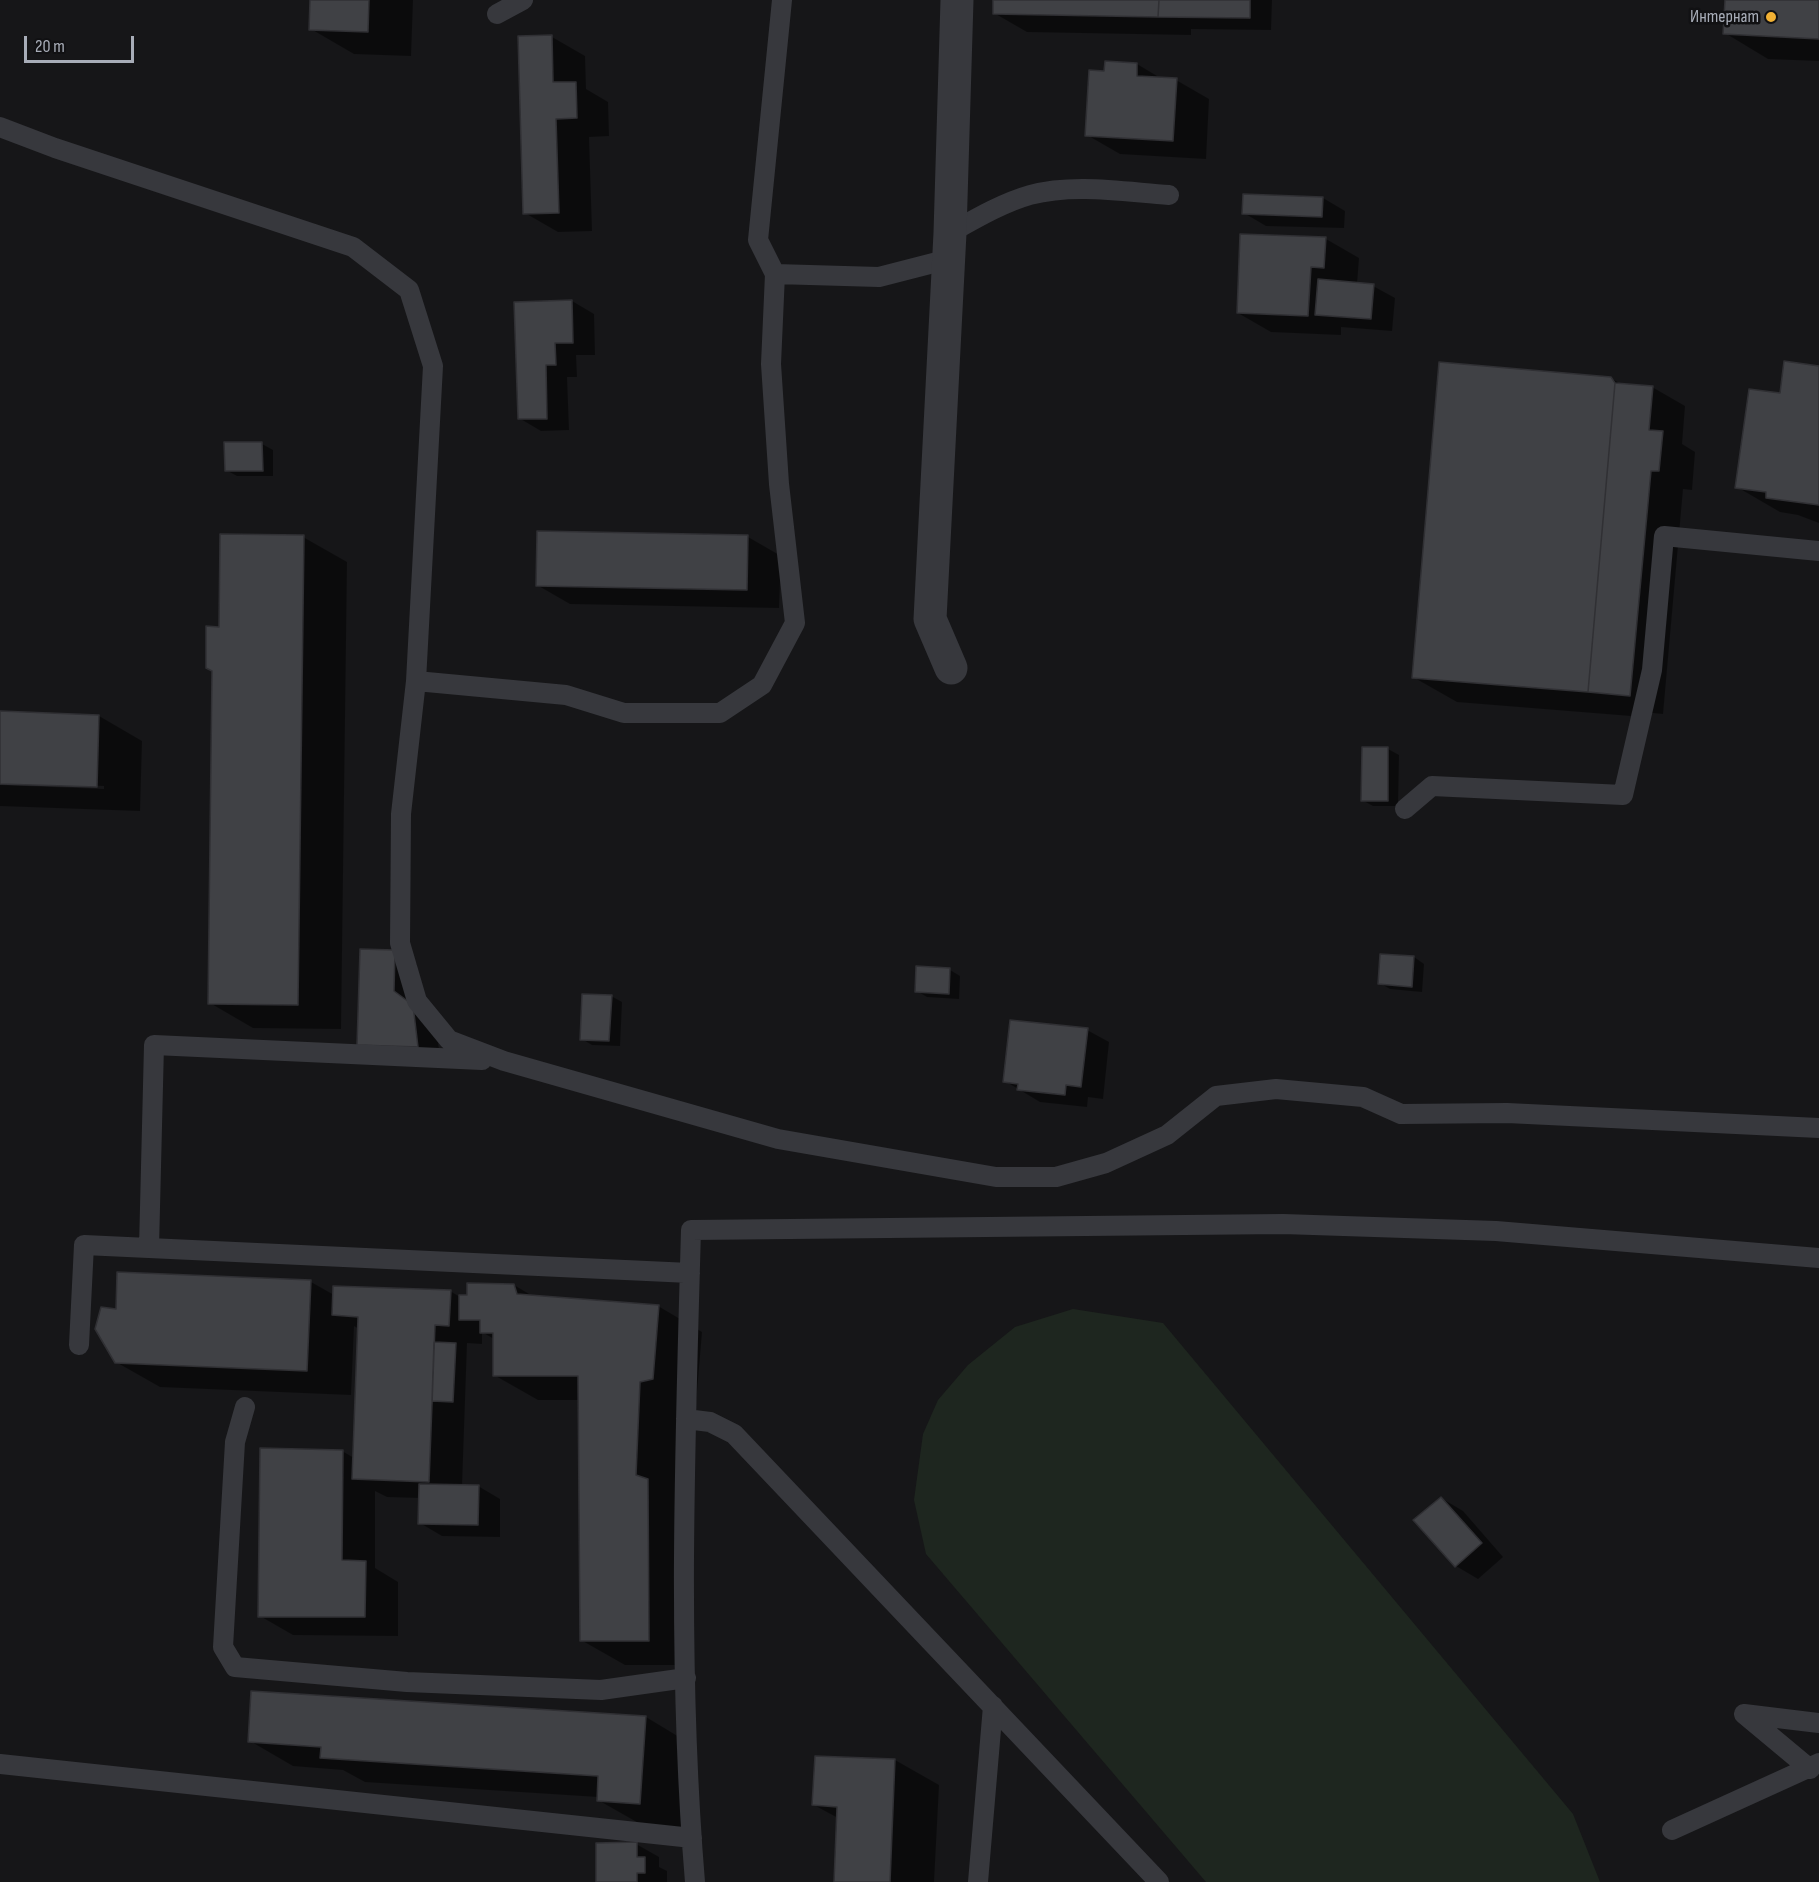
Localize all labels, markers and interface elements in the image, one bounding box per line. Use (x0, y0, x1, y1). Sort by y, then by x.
place label: Интернат (1690, 6, 1759, 28)
marker: Интернат (1764, 10, 1778, 24)
scale bar (27, 24, 136, 62)
text: 20 m (35, 36, 65, 57)

